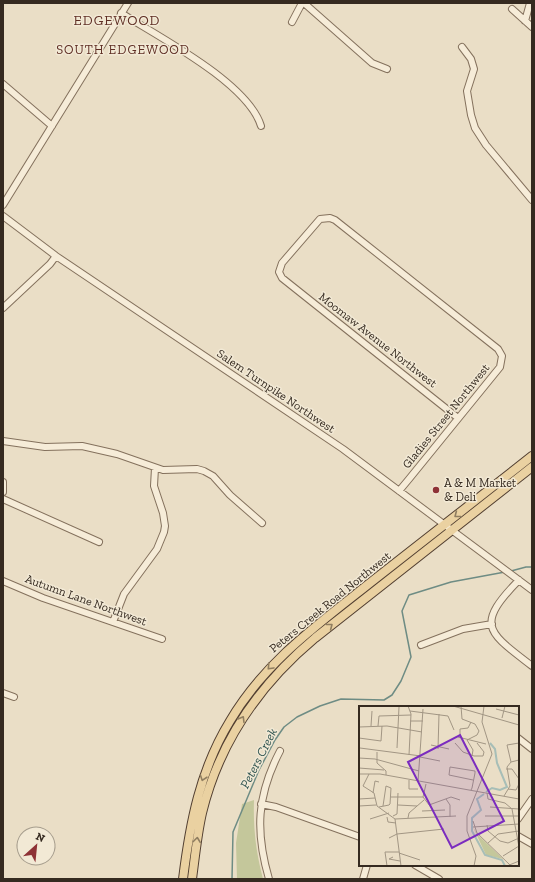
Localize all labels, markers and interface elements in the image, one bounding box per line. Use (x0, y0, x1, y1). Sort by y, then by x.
district label: EDGEWOOD (74, 12, 160, 29)
district label: SOUTH EDGEWOOD (56, 42, 190, 57)
street label: Moomaw Avenue Northwest (316, 290, 440, 391)
street label: Salem Turnpike Northwest (214, 346, 338, 436)
street label: Gladies Street Northwest (400, 361, 493, 471)
place label: A & M Market & Deli (444, 476, 517, 504)
marker: A & M Market & Deli (431, 485, 441, 495)
one-way arrow (455, 510, 462, 517)
street label: Peters Creek Road Northwest (267, 548, 394, 655)
street label: Autumn Lane Northwest (23, 572, 149, 629)
one-way arrow (326, 623, 333, 630)
one-way arrow (268, 663, 275, 670)
inset map (359, 706, 519, 866)
one-way arrow (237, 716, 244, 723)
water label: Peters Creek (237, 725, 280, 791)
one-way arrow (199, 774, 208, 781)
north arrow (16, 826, 56, 866)
text: N (34, 830, 48, 846)
one-way arrow (192, 837, 201, 843)

